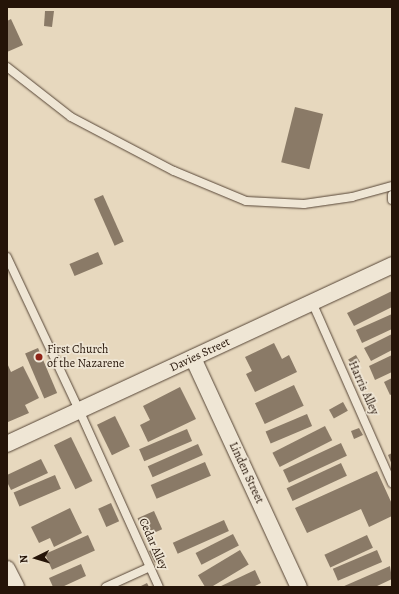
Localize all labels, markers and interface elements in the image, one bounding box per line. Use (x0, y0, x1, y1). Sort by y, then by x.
street label: Davies Street (168, 335, 232, 375)
place label: First Church of the Nazarene (47, 343, 124, 371)
marker: First Church of the Nazarene (34, 352, 44, 362)
street label: Harris Alley (345, 359, 381, 417)
street label: Linden Street (225, 440, 267, 506)
street label: Cedar Alley (135, 516, 171, 572)
north arrow (16, 538, 56, 578)
text: N (16, 554, 31, 564)

